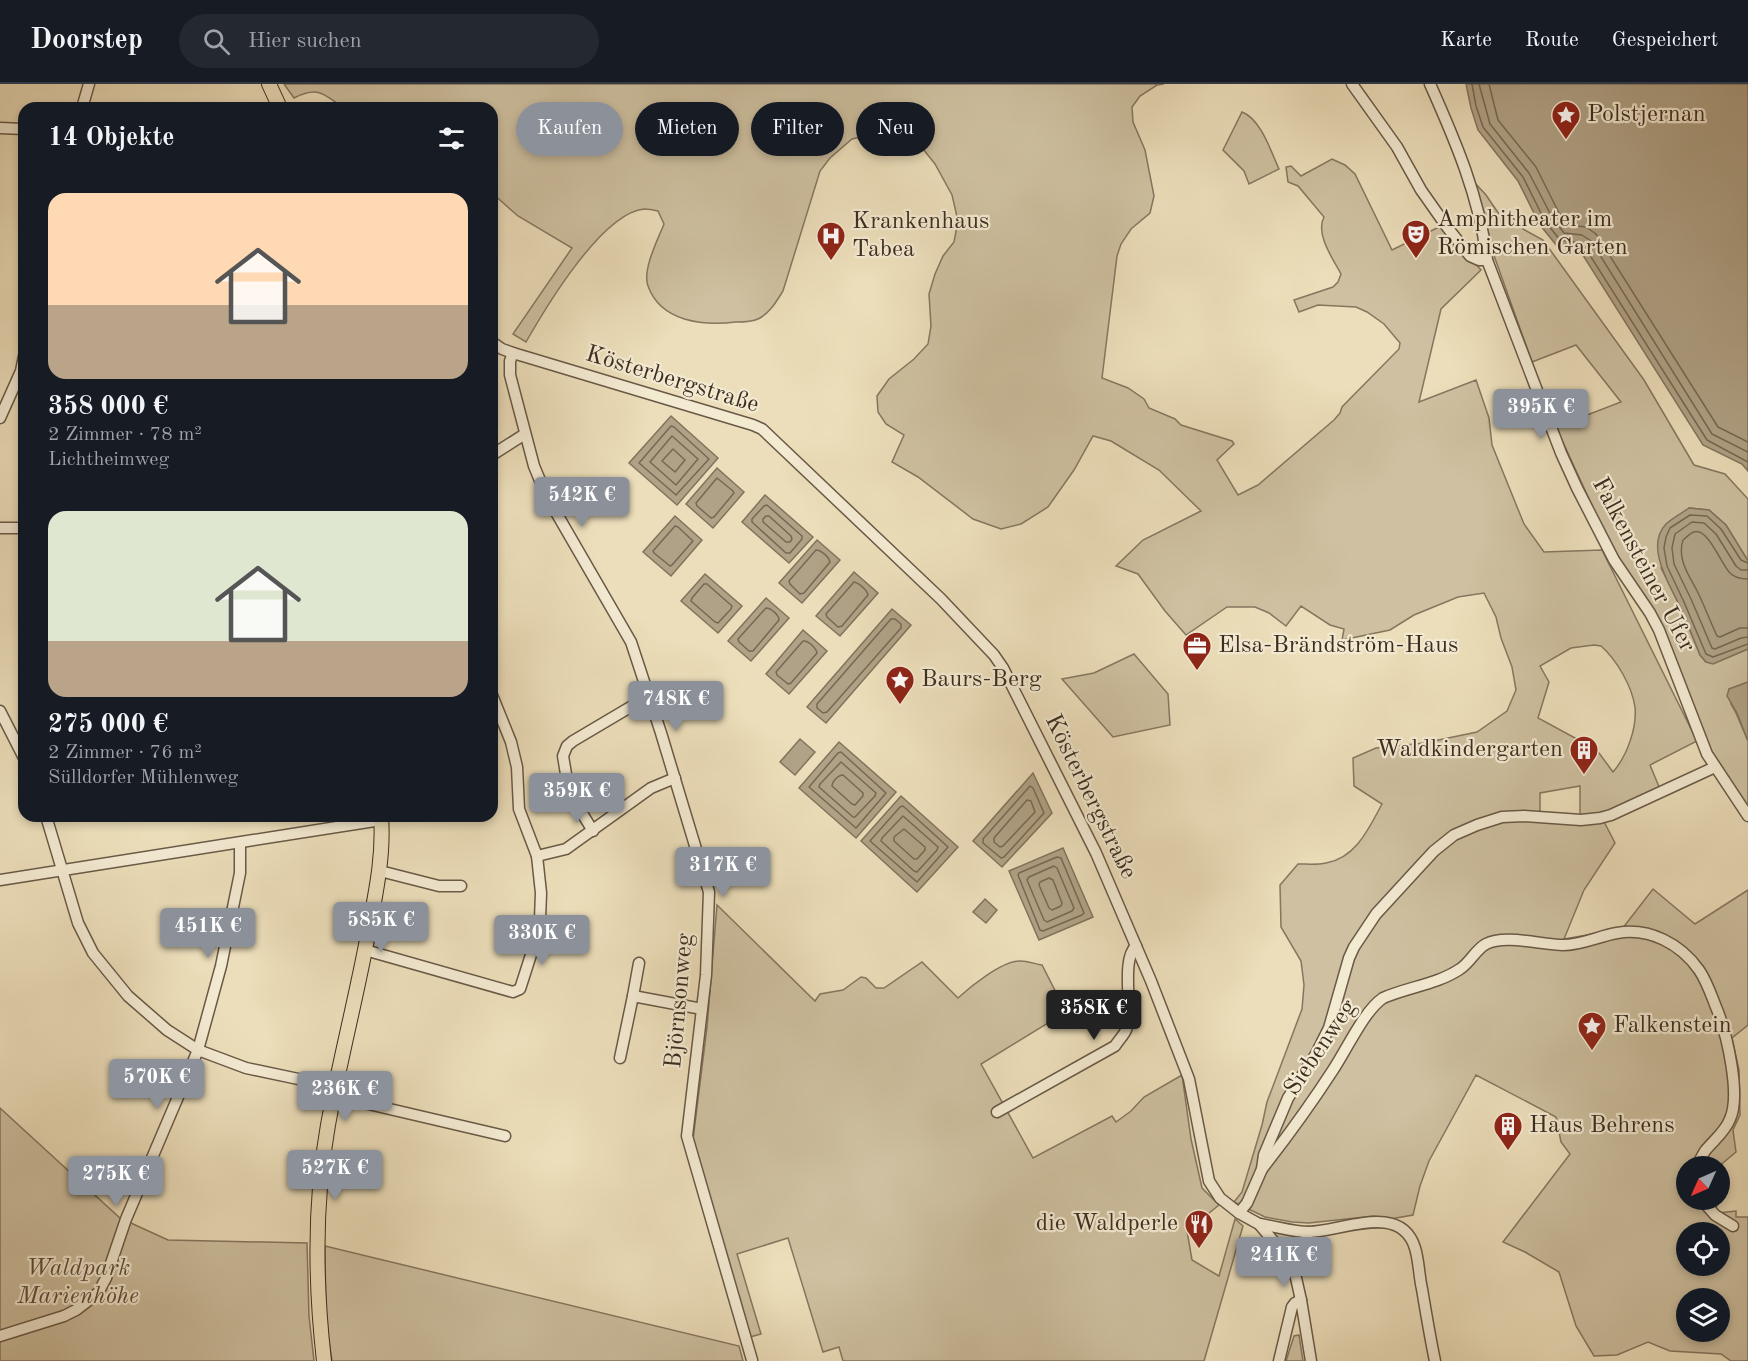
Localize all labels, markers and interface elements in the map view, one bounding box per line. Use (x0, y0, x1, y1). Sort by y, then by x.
search box (179, 14, 599, 68)
icon: search (200, 25, 233, 58)
text: Doorstep (30, 27, 143, 55)
text: Hier suchen (248, 30, 362, 52)
text: Karte (1440, 30, 1492, 51)
text: Route (1525, 30, 1579, 51)
text: Gespeichert (1612, 30, 1718, 51)
place icon: Polstjernan (1550, 99, 1582, 141)
chip: Kaufen (516, 102, 623, 156)
chip: Mieten (635, 102, 739, 156)
chip: Filter (751, 102, 844, 156)
chip: Neu (856, 102, 935, 156)
place label: Polstjernan (1587, 103, 1706, 127)
icon: filters (435, 122, 468, 155)
text: 14 Objekte (48, 125, 175, 151)
place label: Amphitheater im Römischen Garten (1437, 208, 1628, 260)
place label: Krankenhaus Tabea (852, 210, 989, 262)
theatre icon: Amphitheater im Römischen Garten (1400, 218, 1432, 260)
hospital icon: Krankenhaus Tabea (815, 220, 847, 262)
icon: home (204, 232, 312, 340)
street label: Kösterbergstraße (582, 342, 762, 418)
pin: 395K € (1492, 389, 1590, 440)
text: 358 000 € (48, 394, 168, 420)
text: 395K € (1507, 398, 1575, 418)
text: 2 Zimmer · 78 m² (48, 425, 202, 445)
text: Lichtheimweg (48, 450, 169, 470)
street label: Falkensteiner Ufer (1587, 474, 1699, 656)
pin: 542K € (533, 477, 631, 528)
text: 542K € (548, 486, 616, 506)
icon: home (204, 550, 312, 658)
office icon: Elsa-Brändström-Haus (1181, 630, 1213, 672)
place label: Elsa-Brändström-Haus (1218, 634, 1458, 658)
place icon: Baurs-Berg (884, 664, 916, 706)
place label: Baurs-Berg (921, 668, 1042, 692)
pin: 748K € (627, 681, 725, 732)
text: 748K € (642, 690, 710, 710)
street label: Kösterbergstraße (1040, 711, 1140, 883)
text: 275 000 € (48, 712, 168, 738)
building icon: Waldkindergarten (1568, 734, 1600, 776)
place label: Waldkindergarten (1376, 738, 1563, 762)
text: 2 Zimmer · 76 m² (48, 743, 202, 763)
text: Sülldorfer Mühlenweg (48, 768, 238, 788)
pin: 359K € (528, 773, 626, 824)
text: 359K € (543, 782, 611, 802)
pin: 317K € (674, 847, 772, 898)
text: 317K € (689, 856, 757, 876)
pin: 585K € (332, 902, 430, 953)
pin: 451K € (159, 908, 257, 959)
text: 585K € (347, 911, 415, 931)
pin: 330K € (493, 915, 591, 966)
text: 451K € (174, 917, 242, 937)
text: 330K € (508, 924, 576, 944)
street label: Björnsonweg (662, 932, 698, 1070)
pin: 358K € (1045, 990, 1143, 1041)
street label: Siebenweg (1280, 996, 1362, 1100)
text: 358K € (1060, 999, 1128, 1019)
place icon: Falkenstein (1576, 1010, 1608, 1052)
place label: Falkenstein (1613, 1014, 1732, 1038)
pin: 570K € (108, 1059, 206, 1110)
text: 570K € (123, 1068, 191, 1088)
pin: 236K € (296, 1071, 394, 1122)
text: 236K € (311, 1080, 379, 1100)
building icon: Haus Behrens (1492, 1110, 1524, 1152)
place label: Haus Behrens (1529, 1114, 1675, 1138)
pin: 527K € (286, 1150, 384, 1201)
pin: 275K € (67, 1156, 165, 1207)
north arrow (1676, 1156, 1730, 1210)
map controls (1676, 1156, 1730, 1342)
text: 527K € (301, 1159, 369, 1179)
text: 275K € (82, 1165, 150, 1185)
restaurant icon: die Waldperle (1183, 1208, 1215, 1250)
place label: die Waldperle (1036, 1212, 1178, 1236)
button: locate (1676, 1222, 1730, 1276)
pin: 241K € (1235, 1237, 1333, 1288)
text: 241K € (1250, 1246, 1318, 1266)
park label: Waldpark Marienhöhe (16, 1257, 139, 1309)
button: layers (1676, 1288, 1730, 1342)

